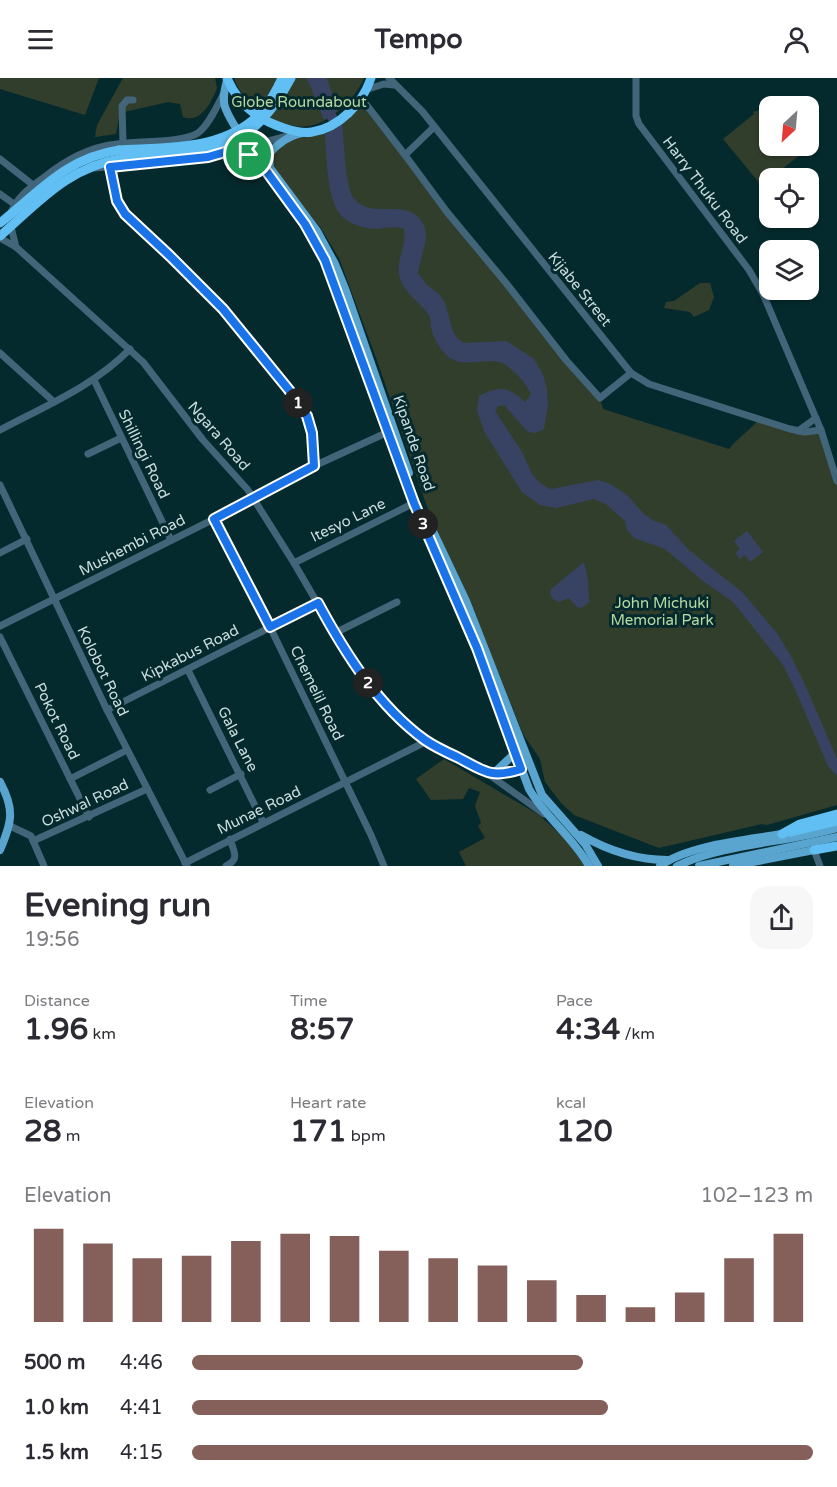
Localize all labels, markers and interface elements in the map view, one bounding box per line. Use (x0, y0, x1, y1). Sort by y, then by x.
icon: menu (24, 23, 57, 56)
text: Tempo (374, 23, 463, 56)
icon: person (780, 23, 813, 56)
park label: Globe Roundabout (231, 93, 367, 111)
north arrow (759, 96, 819, 156)
map controls (759, 96, 819, 300)
pin (223, 129, 274, 180)
street label: Harry Thuku Road (659, 133, 751, 247)
icon: arrive (232, 138, 265, 171)
button: locate (759, 168, 819, 228)
button: layers (759, 240, 819, 300)
street label: Kijabe Street (544, 248, 616, 330)
pin: 1 (283, 388, 313, 418)
text: 1 (293, 393, 303, 413)
street label: Kipande Road (389, 393, 439, 493)
street label: Ngara Road (184, 398, 254, 474)
street label: Shillingi Road (115, 406, 173, 502)
street label: Itesyo Lane (308, 494, 388, 546)
pin: 3 (408, 509, 438, 539)
street label: Mushembi Road (76, 510, 188, 580)
text: 3 (418, 514, 428, 534)
park label: John Michuki Memorial Park (610, 594, 714, 629)
street label: Kipkabus Road (138, 621, 242, 685)
street label: Kolobot Road (73, 623, 133, 719)
street label: Chemelil Road (286, 643, 348, 743)
pin: 2 (353, 668, 383, 698)
text: 2 (363, 673, 373, 693)
street label: Pokot Road (31, 680, 83, 762)
street label: Gala Lane (214, 703, 262, 775)
street label: Oshwal Road (39, 775, 131, 831)
street label: Munae Road (214, 782, 304, 838)
text: Evening run (24, 886, 211, 925)
button: share (750, 886, 813, 949)
text: 19:56 (24, 928, 79, 952)
text: Distance (24, 991, 90, 1011)
text: Time (290, 991, 327, 1011)
text: Pace (556, 991, 593, 1011)
text: 1.96 (24, 1011, 88, 1048)
text: 8:57 (290, 1011, 354, 1048)
text: 4:34 (556, 1011, 620, 1048)
text: km (88, 1024, 116, 1044)
text: /km (620, 1024, 655, 1044)
text: Elevation (24, 1093, 94, 1113)
text: Heart rate (290, 1093, 366, 1113)
text: kcal (556, 1093, 586, 1113)
text: 28 (24, 1113, 62, 1150)
text: 171 (290, 1113, 347, 1150)
text: 120 (556, 1113, 613, 1150)
text: m (62, 1126, 81, 1146)
text: bpm (347, 1126, 386, 1146)
text: Elevation (24, 1184, 111, 1208)
text: 102–123 m (700, 1184, 813, 1208)
text: 500 m (24, 1351, 85, 1375)
text: 4:46 (120, 1351, 163, 1375)
text: 1.0 km (24, 1396, 89, 1420)
text: 4:41 (120, 1396, 163, 1420)
text: 1.5 km (24, 1441, 89, 1465)
text: 4:15 (120, 1441, 163, 1465)

